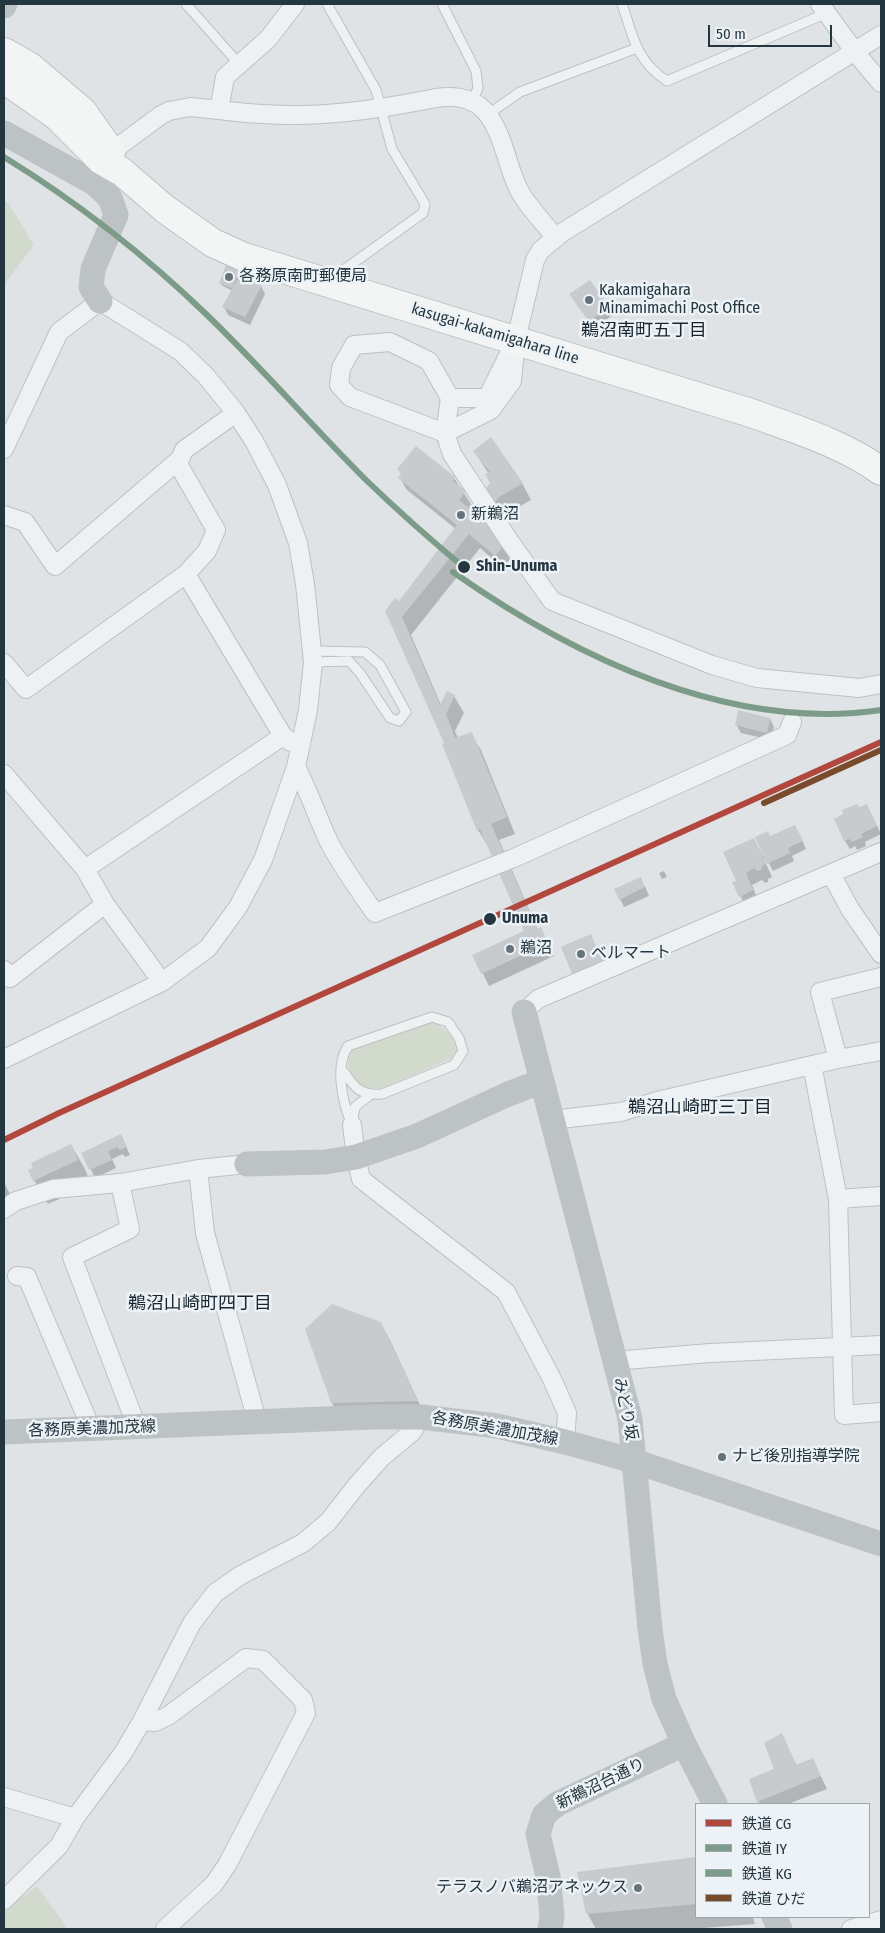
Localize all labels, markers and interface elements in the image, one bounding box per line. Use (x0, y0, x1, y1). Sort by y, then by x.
scale bar (710, 15, 834, 47)
text: 50 m (716, 25, 746, 43)
place label: 各務原南町郵便局 (239, 267, 367, 287)
marker: 各務原南町郵便局 (223, 271, 235, 283)
place label: Kakamigahara Minamimachi Post Office (599, 281, 760, 319)
marker: Kakamigahara Minamimachi Post Office (583, 294, 595, 306)
street label: kasugai-kakamigahara line (409, 299, 581, 369)
district label: 鵜沼南町五丁目 (581, 320, 707, 342)
place label: 新鵜沼 (471, 505, 519, 525)
marker: 新鵜沼 (455, 509, 467, 521)
place label: Shin-Unuma (476, 557, 557, 577)
marker: Shin-Unuma (456, 559, 472, 575)
place label: Unuma (502, 909, 548, 929)
marker: Unuma (482, 911, 498, 927)
place label: 鵜沼 (520, 939, 552, 959)
marker: 鵜沼 (504, 943, 516, 955)
place label: ベルマート (591, 944, 671, 964)
marker: ベルマート (575, 948, 587, 960)
district label: 鵜沼山崎町三丁目 (628, 1097, 772, 1119)
district label: 鵜沼山崎町四丁目 (128, 1293, 272, 1315)
street label: みどり坂 (609, 1376, 641, 1442)
street label: 各務原美濃加茂線 (430, 1408, 560, 1450)
street label: 各務原美濃加茂線 (28, 1417, 156, 1441)
place label: ナビ後別指導学院 (732, 1447, 860, 1467)
marker: ナビ後別指導学院 (716, 1451, 728, 1463)
street label: 新鵜沼台通り (554, 1754, 648, 1814)
legend (695, 1803, 870, 1918)
text: 鉄道 CG (742, 1815, 791, 1833)
text: 鉄道 IY (742, 1840, 787, 1858)
text: 鉄道 KG (742, 1865, 792, 1883)
place label: テラスノバ鵜沼アネックス (436, 1878, 628, 1898)
marker: テラスノバ鵜沼アネックス (632, 1882, 644, 1894)
text: 鉄道 ひだ (742, 1890, 806, 1908)

